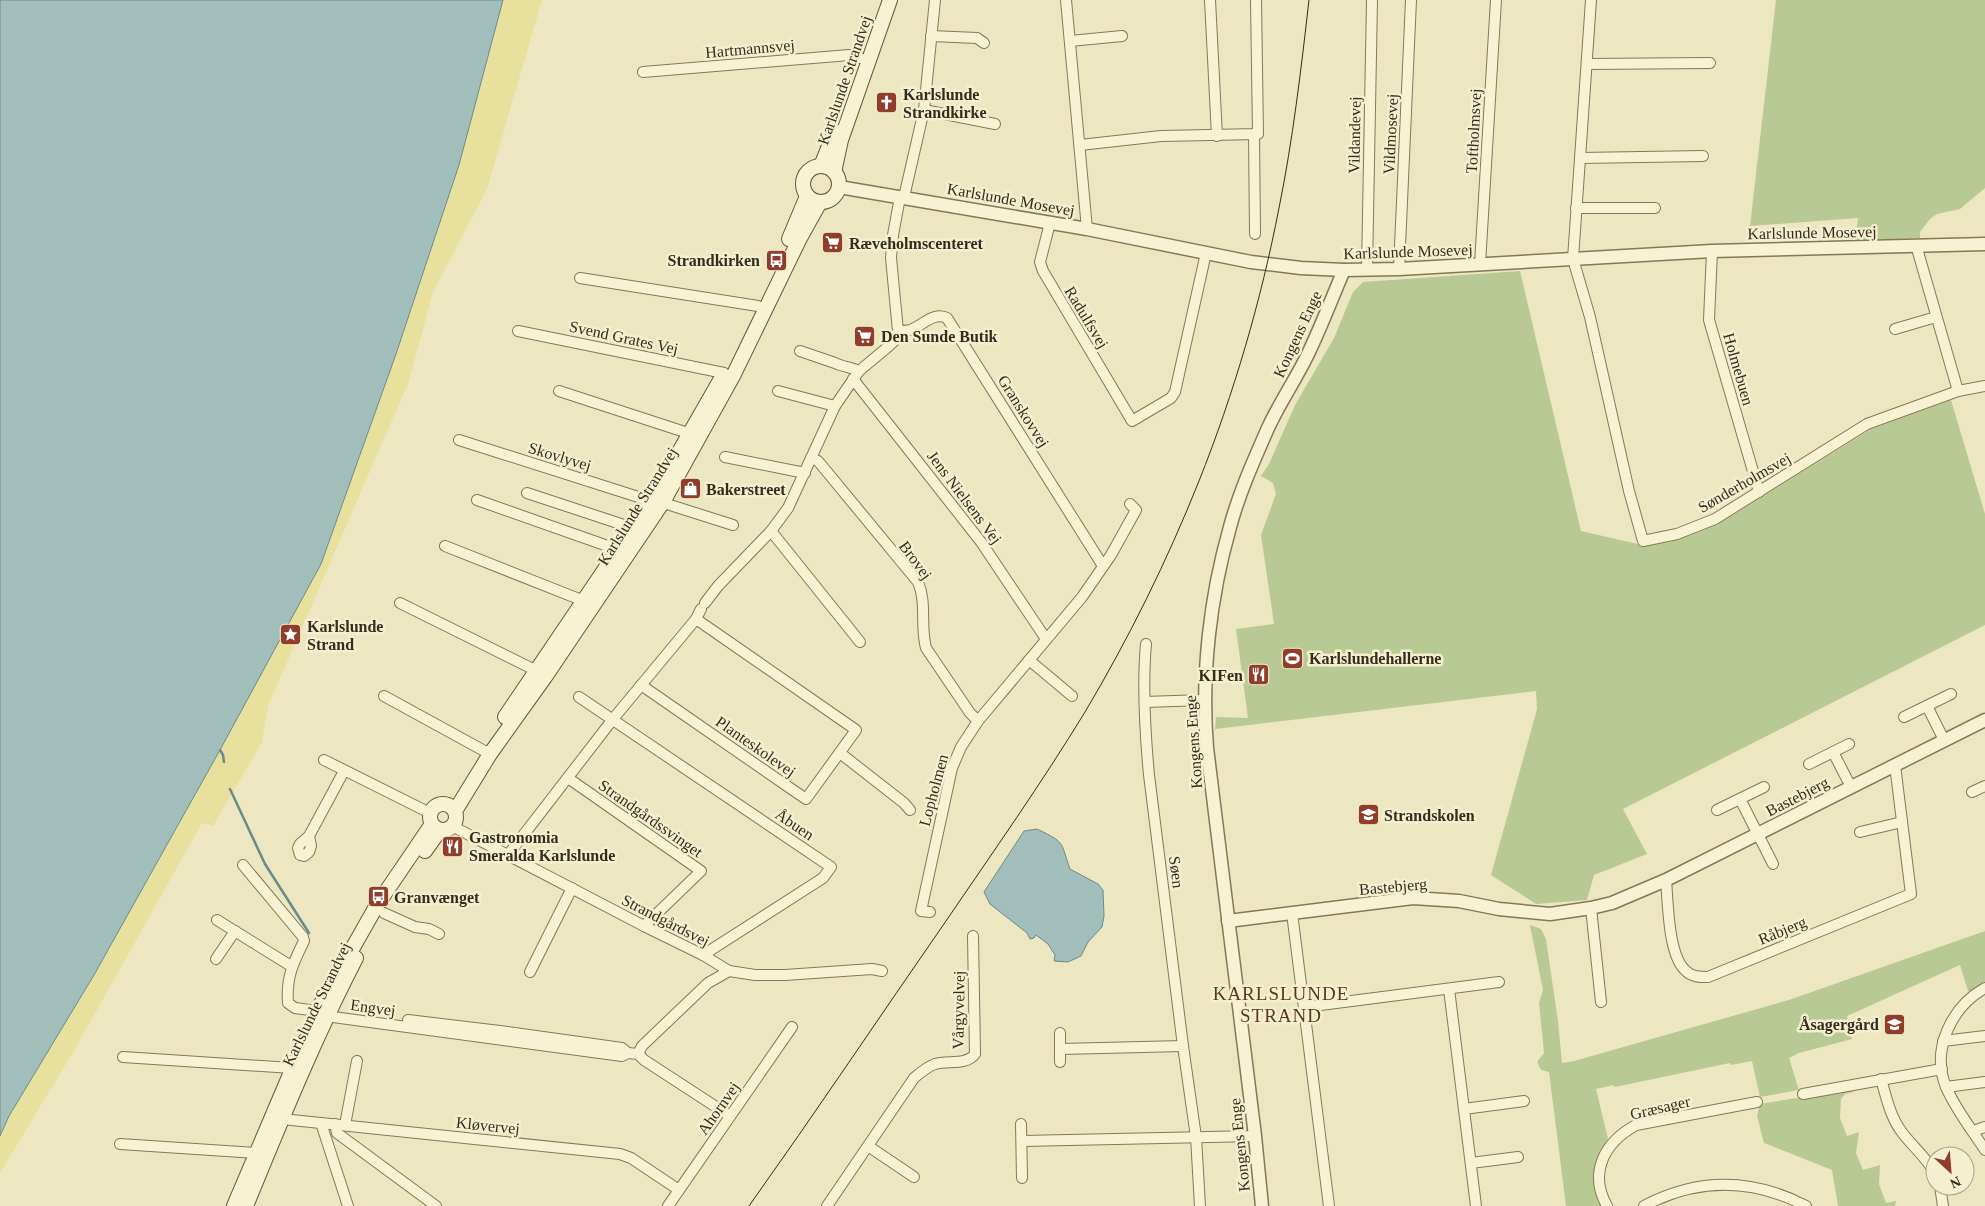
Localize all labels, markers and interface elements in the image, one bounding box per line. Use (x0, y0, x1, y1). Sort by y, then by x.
street label: Karlslunde Strandvej (814, 13, 876, 147)
street label: Hartmannsvej (705, 36, 796, 62)
place label: Karlslunde Strandkirke (903, 86, 987, 121)
street label: Toftholmsvej (1463, 88, 1485, 174)
church icon: Karlslunde Strandkirke (875, 91, 899, 115)
street label: Vildmosevej (1380, 93, 1402, 175)
street label: Vildandevej (1345, 96, 1365, 174)
street label: Karlslunde Mosevej (946, 180, 1076, 220)
street label: Karlslunde Mosevej (1747, 223, 1877, 243)
supermarket icon: Ræveholmscenteret (821, 231, 845, 255)
place label: Ræveholmscenteret (849, 235, 984, 252)
street label: Karlslunde Mosevej (1343, 241, 1473, 263)
bus stop icon: Strandkirken (764, 248, 788, 272)
place label: Strandkirken (668, 252, 760, 269)
street label: Radulfsvej (1061, 283, 1112, 352)
street label: Kongens Enge (1270, 288, 1326, 381)
street label: Svend Grates Vej (568, 318, 680, 358)
supermarket icon: Den Sunde Butik (853, 324, 877, 348)
place label: Den Sunde Butik (881, 328, 998, 345)
street label: Holmebuen (1720, 331, 1757, 407)
street label: Granskovvej (994, 372, 1052, 451)
street label: Skovlyvej (526, 439, 593, 475)
street label: Karlslunde Strandvej (594, 444, 681, 569)
street label: Jens Nielsens Vej (923, 448, 1005, 548)
street label: Sønderholmsvej (1695, 449, 1794, 517)
shop icon: Bakerstreet (678, 477, 702, 501)
place label: Bakerstreet (706, 481, 786, 498)
street label: Brovej (895, 538, 935, 583)
place label: Karlslunde Strand (307, 618, 383, 653)
place icon: Karlslunde Strand (279, 623, 303, 647)
sports icon: Karlslundehallerne (1281, 646, 1305, 670)
place label: Karlslundehallerne (1309, 650, 1441, 667)
restaurant icon: KIFen (1247, 663, 1271, 687)
place label: KIFen (1199, 667, 1243, 684)
street label: Kongens Enge (1182, 695, 1206, 789)
street label: Planteskolevej (712, 713, 799, 781)
street label: Lopholmen (916, 752, 952, 828)
street label: Bastebjerg (1763, 773, 1832, 820)
street label: Strandgårdssvinget (595, 776, 706, 862)
school or university icon: Strandskolen (1356, 803, 1380, 827)
street label: Åbuen (772, 805, 817, 843)
place label: Strandskolen (1384, 807, 1475, 824)
place label: Gastronomia Smeralda Karlslunde (469, 829, 615, 864)
restaurant icon: Gastronomia Smeralda Karlslunde (441, 834, 465, 858)
street label: Søen (1166, 855, 1187, 889)
street label: Bastebjerg (1358, 875, 1428, 899)
bus stop icon: Granvænget (366, 885, 390, 909)
place label: Granvænget (394, 889, 480, 907)
street label: Strandgårdsvej (619, 891, 712, 951)
street label: Råbjerg (1756, 913, 1809, 949)
street label: Karlslunde Strandvej (279, 940, 355, 1069)
street label: Vårgyvelvej (949, 970, 969, 1050)
district label: KARLSLUNDE STRAND (1213, 983, 1349, 1026)
street label: Engvej (349, 996, 397, 1020)
school or university icon: Åsagergård (1883, 1012, 1907, 1036)
place label: Åsagergård (1799, 1016, 1879, 1034)
street label: Ahornvej (694, 1079, 744, 1138)
street label: Græsager (1628, 1092, 1693, 1124)
street label: Kongens Enge (1226, 1097, 1254, 1192)
street label: Kløvervej (455, 1114, 521, 1138)
north arrow (1925, 1146, 1975, 1196)
text: N (1948, 1173, 1963, 1191)

